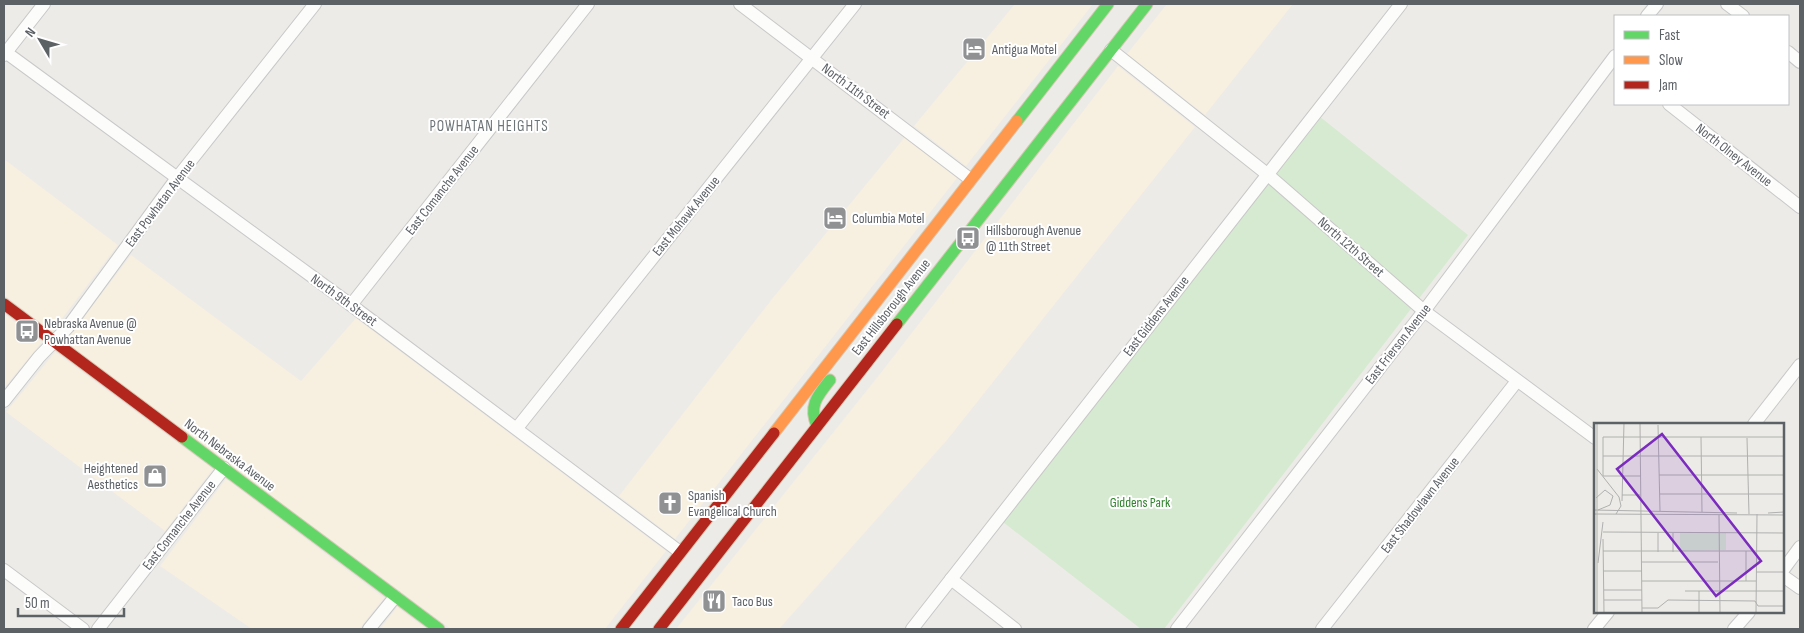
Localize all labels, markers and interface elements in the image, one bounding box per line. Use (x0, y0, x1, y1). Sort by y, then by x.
north arrow (15, 15, 65, 65)
legend (1614, 15, 1789, 105)
text: N (21, 24, 39, 40)
text: Fast (1659, 26, 1681, 45)
hotel icon: Antigua Motel (961, 36, 987, 62)
place label: Antigua Motel (991, 41, 1057, 58)
text: Slow (1659, 51, 1683, 70)
street label: North 11th Street (818, 60, 894, 122)
text: Jam (1658, 76, 1677, 95)
district label: POWHATAN HEIGHTS (429, 117, 549, 136)
street label: North Olney Avenue (1692, 120, 1776, 190)
street label: East Comanche Avenue (402, 142, 482, 238)
street label: East Powhatan Avenue (121, 156, 199, 250)
street label: East Mohawk Avenue (649, 173, 723, 259)
hotel icon: Columbia Motel (822, 205, 848, 231)
place label: Columbia Motel (852, 210, 924, 227)
street label: North 12th Street (1314, 214, 1388, 280)
place label: Hillsborough Avenue @ 11th Street (986, 222, 1081, 255)
bus stop icon: Hillsborough Avenue @ 11th Street (955, 225, 981, 251)
street label: East Hillsborough Avenue (848, 255, 934, 359)
street label: North 9th Street (307, 270, 381, 330)
street label: East Giddens Avenue (1119, 273, 1193, 359)
street label: East Frierson Avenue (1361, 301, 1435, 387)
place label: Nebraska Avenue @ Powhattan Avenue (44, 315, 137, 348)
bus stop icon: Nebraska Avenue @ Powhattan Avenue (14, 318, 40, 344)
street label: North Nebraska Avenue (181, 415, 279, 495)
inset map (1594, 423, 1784, 613)
street label: East Shadowlawn Avenue (1377, 453, 1463, 557)
place label: Heightened Aesthetics (84, 460, 138, 493)
shop icon: Heightened Aesthetics (142, 463, 168, 489)
street label: East Comanche Avenue (139, 477, 219, 573)
place label: Spanish Evangelical Church (688, 487, 777, 520)
church icon: Spanish Evangelical Church (657, 490, 683, 516)
park label: Giddens Park (1110, 494, 1171, 511)
scale bar (18, 586, 124, 618)
restaurant icon: Taco Bus (701, 588, 727, 614)
place label: Taco Bus (732, 593, 773, 610)
text: 50 m (25, 594, 50, 613)

